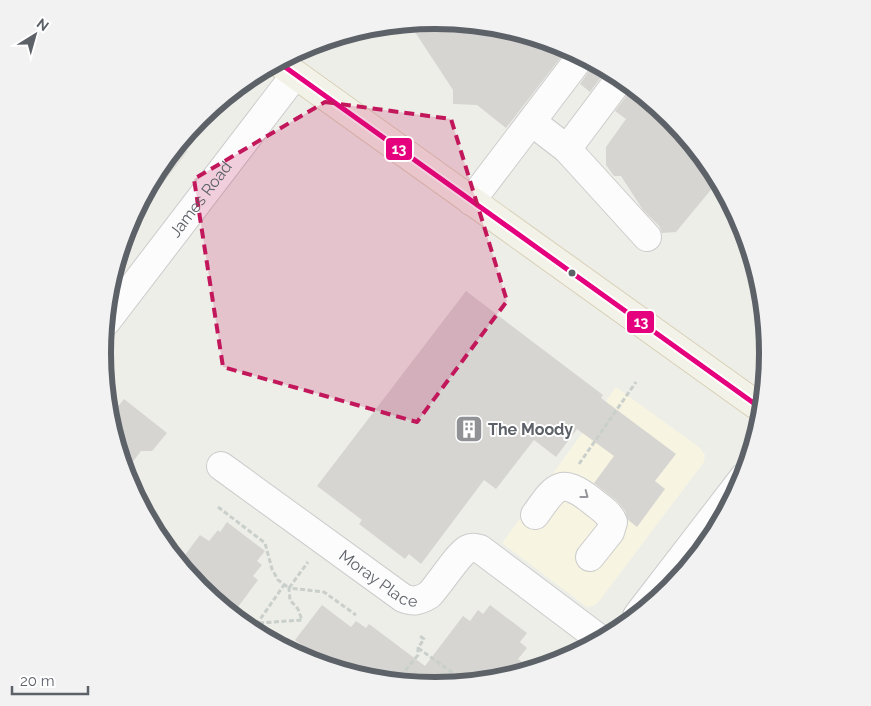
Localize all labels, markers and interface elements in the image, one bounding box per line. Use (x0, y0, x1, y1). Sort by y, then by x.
north arrow (10, 10, 60, 60)
text: N (34, 15, 52, 34)
line badge: 13 (385, 137, 413, 161)
text: 13 (392, 141, 407, 157)
street label: James Road (165, 157, 235, 241)
unlabelled marker (567, 268, 577, 278)
line badge: 13 (626, 310, 655, 334)
text: 13 (634, 314, 649, 330)
building icon: The Moody (454, 414, 484, 444)
place label: The Moody (488, 420, 573, 439)
one-way arrow (579, 490, 588, 498)
street label: Moray Place (336, 545, 418, 610)
scale bar (12, 664, 89, 696)
text: 20 m (20, 672, 55, 690)

